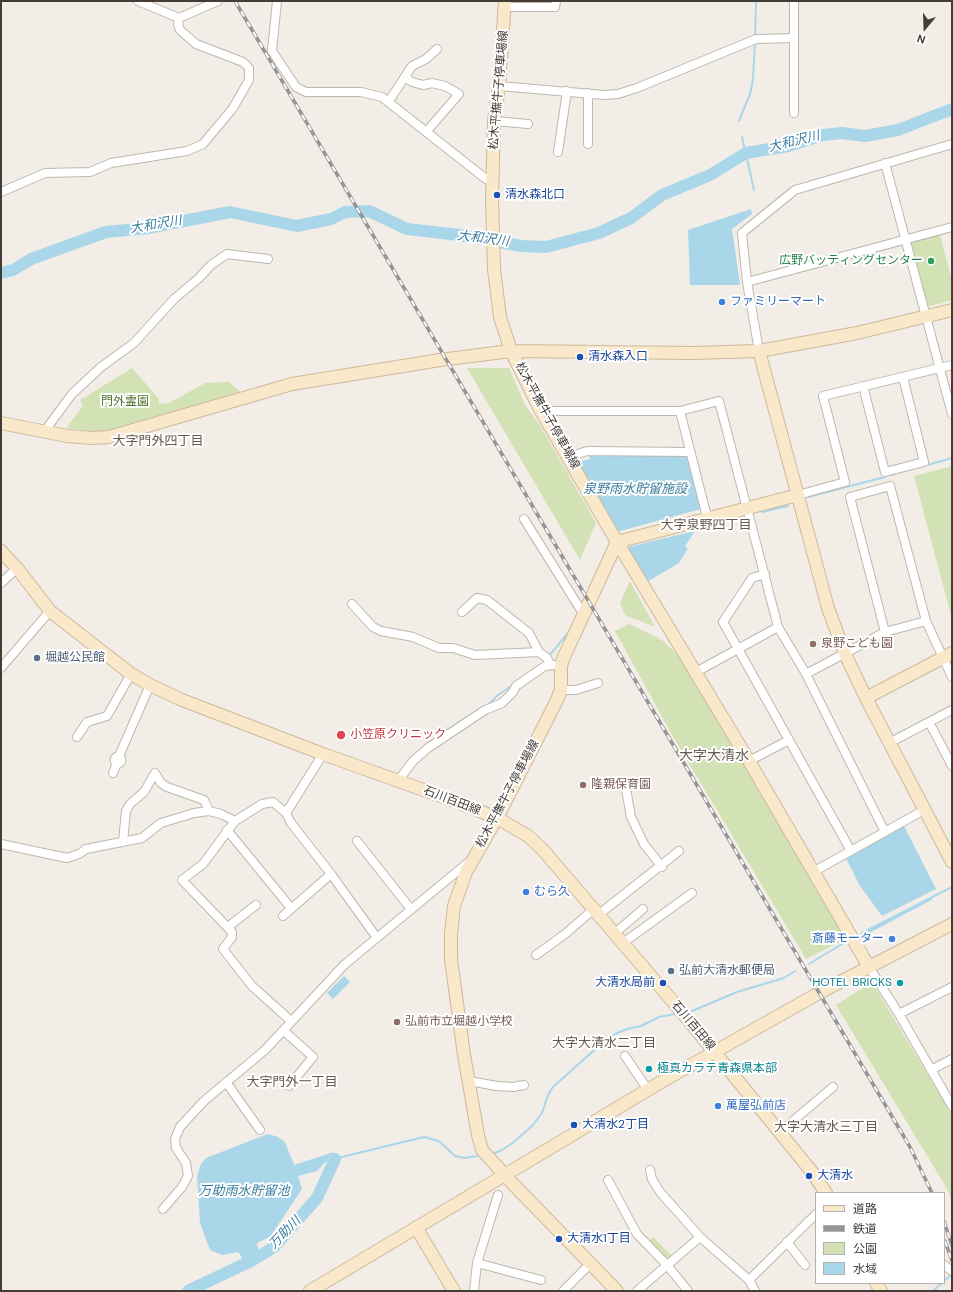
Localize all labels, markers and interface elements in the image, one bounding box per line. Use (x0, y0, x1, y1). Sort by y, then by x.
north arrow (905, 8, 945, 48)
street label: 松木平撫牛子停車場線 (487, 30, 511, 150)
text: N (915, 31, 927, 47)
water label: 大和沢川 (767, 128, 821, 156)
place label: 清水森北口 (505, 188, 565, 202)
marker: 清水森北口 (492, 190, 502, 200)
water label: 大和沢川 (129, 213, 183, 237)
water label: 大和沢川 (456, 228, 510, 250)
place label: 広野バッティングセンター (779, 254, 923, 268)
marker: 広野バッティングセンター (926, 256, 936, 266)
place label: ファミリーマート (730, 295, 826, 309)
marker: ファミリーマート (717, 297, 727, 307)
place label: 清水森入口 (588, 350, 648, 364)
marker: 清水森入口 (575, 352, 585, 362)
street label: 松木平撫牛子停車場線 (512, 360, 582, 472)
park label: 門外霊園 (101, 395, 149, 409)
district label: 大字門外四丁目 (113, 434, 203, 450)
water label: 泉野雨水貯留施設 (583, 482, 687, 498)
district label: 大字泉野四丁目 (661, 518, 751, 534)
place label: 泉野こども園 (821, 637, 893, 651)
marker: 泉野こども園 (808, 639, 818, 649)
place label: 堀越公民館 (45, 651, 105, 665)
marker: 堀越公民館 (32, 653, 42, 663)
place label: 小笠原クリニック (350, 728, 446, 742)
marker: 小笠原クリニック (335, 729, 347, 741)
street label: 松木平撫牛子停車場線 (473, 738, 543, 850)
district label: 大字大清水 (679, 748, 749, 764)
place label: 隆親保育園 (591, 778, 651, 792)
marker: 隆親保育園 (578, 780, 588, 790)
street label: 石川百田線 (421, 784, 483, 818)
place label: むら久 (534, 885, 570, 899)
marker: むら久 (521, 887, 531, 897)
place label: 斎藤モーター (812, 932, 884, 946)
marker: 斎藤モーター (887, 934, 897, 944)
place label: 弘前大清水郵便局 (679, 964, 775, 978)
marker: 弘前大清水郵便局 (666, 966, 676, 976)
place label: 大清水局前 (595, 976, 655, 990)
place label: HOTEL BRICKS (812, 976, 892, 990)
marker: 大清水局前 (658, 978, 668, 988)
marker: HOTEL BRICKS (895, 978, 905, 988)
street label: 石川百田線 (668, 998, 718, 1054)
place label: 弘前市立堀越小学校 (405, 1015, 513, 1029)
marker: 弘前市立堀越小学校 (392, 1017, 402, 1027)
district label: 大字大清水二丁目 (552, 1036, 656, 1052)
place label: 極真カラテ青森県本部 (657, 1062, 777, 1076)
marker: 極真カラテ青森県本部 (644, 1064, 654, 1074)
district label: 大字門外一丁目 (247, 1075, 337, 1091)
place label: 萬屋弘前店 (726, 1099, 786, 1113)
marker: 萬屋弘前店 (713, 1101, 723, 1111)
place label: 大清水2丁目 (582, 1118, 649, 1132)
marker: 大清水2丁目 (569, 1120, 579, 1130)
district label: 大字大清水三丁目 (774, 1120, 878, 1136)
place label: 大清水 (817, 1169, 853, 1183)
marker: 大清水 (804, 1171, 814, 1181)
water label: 万助雨水貯留池 (199, 1184, 289, 1200)
legend (815, 1192, 945, 1284)
text: 道路 (853, 1201, 877, 1217)
water label: 万助川 (266, 1214, 304, 1252)
text: 鉄道 (853, 1221, 877, 1237)
place label: 大清水1丁目 (567, 1232, 631, 1246)
marker: 大清水1丁目 (554, 1234, 564, 1244)
text: 公園 (853, 1241, 877, 1257)
text: 水域 (853, 1261, 877, 1277)

